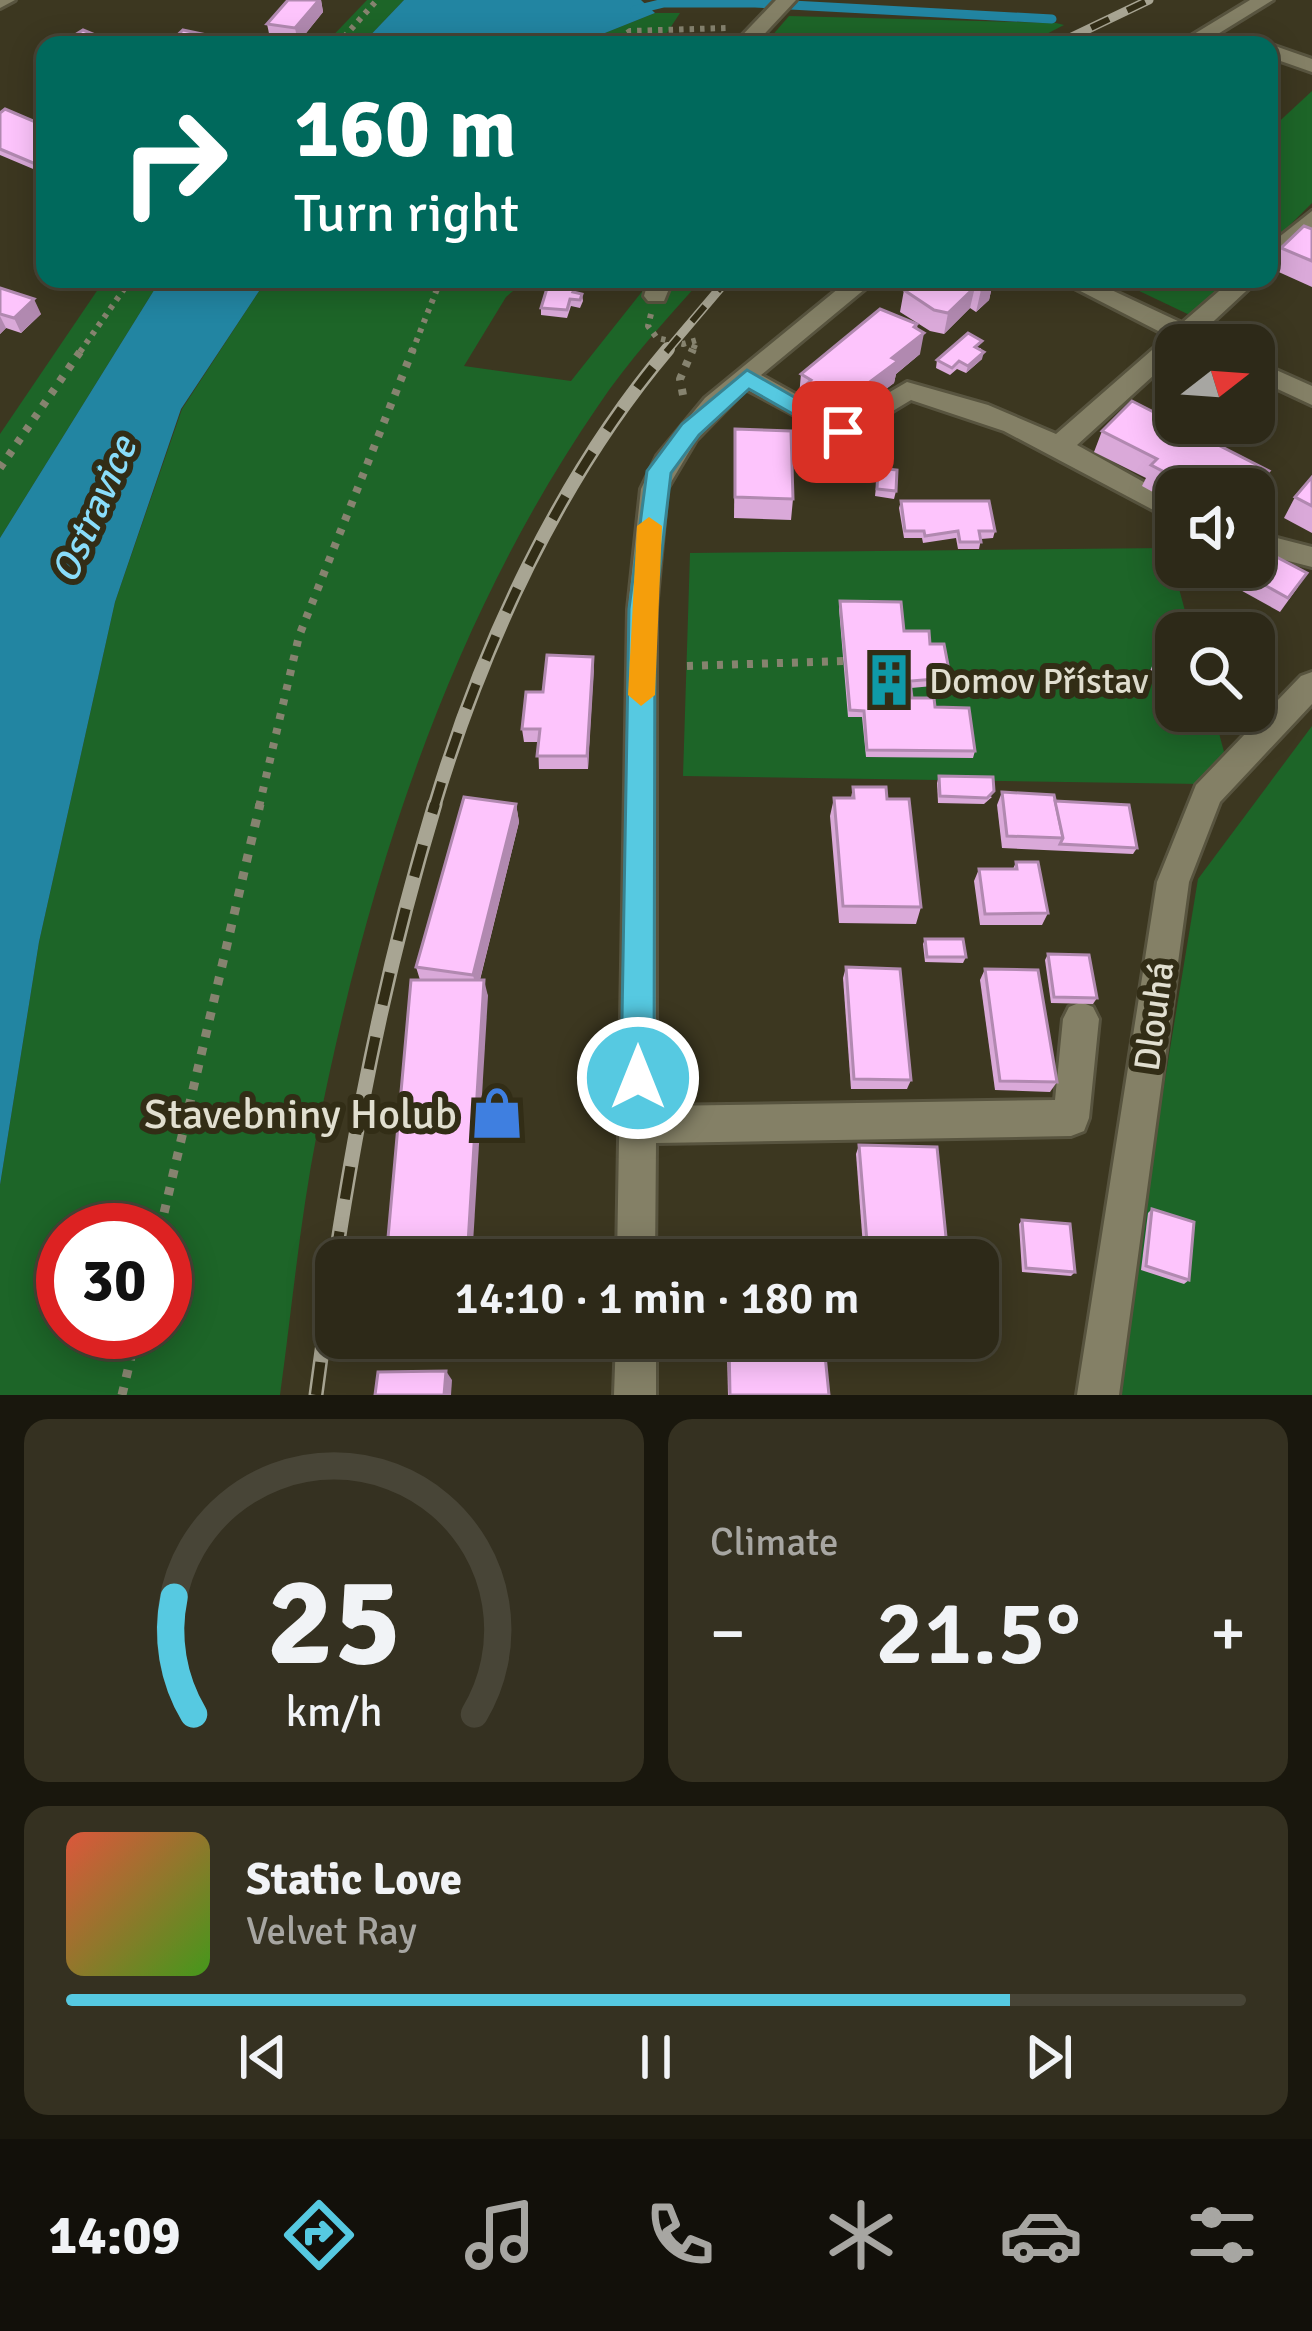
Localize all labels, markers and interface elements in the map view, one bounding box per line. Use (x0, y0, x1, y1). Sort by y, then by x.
text: 160 m (294, 77, 516, 181)
icon: right (96, 84, 252, 240)
text: Turn right (294, 180, 519, 247)
north arrow (1155, 324, 1275, 444)
map controls (1155, 324, 1275, 732)
pin (792, 381, 894, 483)
icon: arrive (810, 399, 876, 465)
water label: Ostravice (40, 427, 148, 590)
button: sound (1155, 468, 1275, 588)
button: search (1155, 612, 1275, 732)
building icon: Domov Přístav (860, 651, 918, 709)
place label: Domov Přístav (929, 659, 1149, 704)
street label: Dlouhá (1125, 959, 1184, 1074)
position arrow (575, 1015, 701, 1141)
shop icon: Stavebniny Holub (468, 1084, 526, 1142)
place label: Stavebniny Holub (144, 1089, 457, 1140)
speed limit sign: 30 (36, 1203, 192, 1359)
text: 14:10 · 1 min · 180 m (455, 1271, 859, 1326)
text: Climate (710, 1518, 839, 1566)
text: 25 (267, 1546, 401, 1699)
text: 21.5° (875, 1578, 1081, 1689)
text: − (710, 1593, 746, 1674)
text: + (1210, 1593, 1246, 1674)
text: km/h (285, 1685, 383, 1738)
text: Static Love (246, 1852, 462, 1907)
text: Velvet Ray (246, 1907, 417, 1955)
icon: previous (230, 2024, 296, 2090)
icon: pause (623, 2024, 689, 2090)
icon: next (1016, 2024, 1082, 2090)
icon: directions (277, 2193, 361, 2277)
icon: music (458, 2193, 542, 2277)
icon: phone (638, 2193, 722, 2277)
icon: climate (819, 2193, 903, 2277)
icon: car (999, 2193, 1083, 2277)
icon: filters (1180, 2193, 1264, 2277)
text: 14:09 (48, 2202, 181, 2269)

